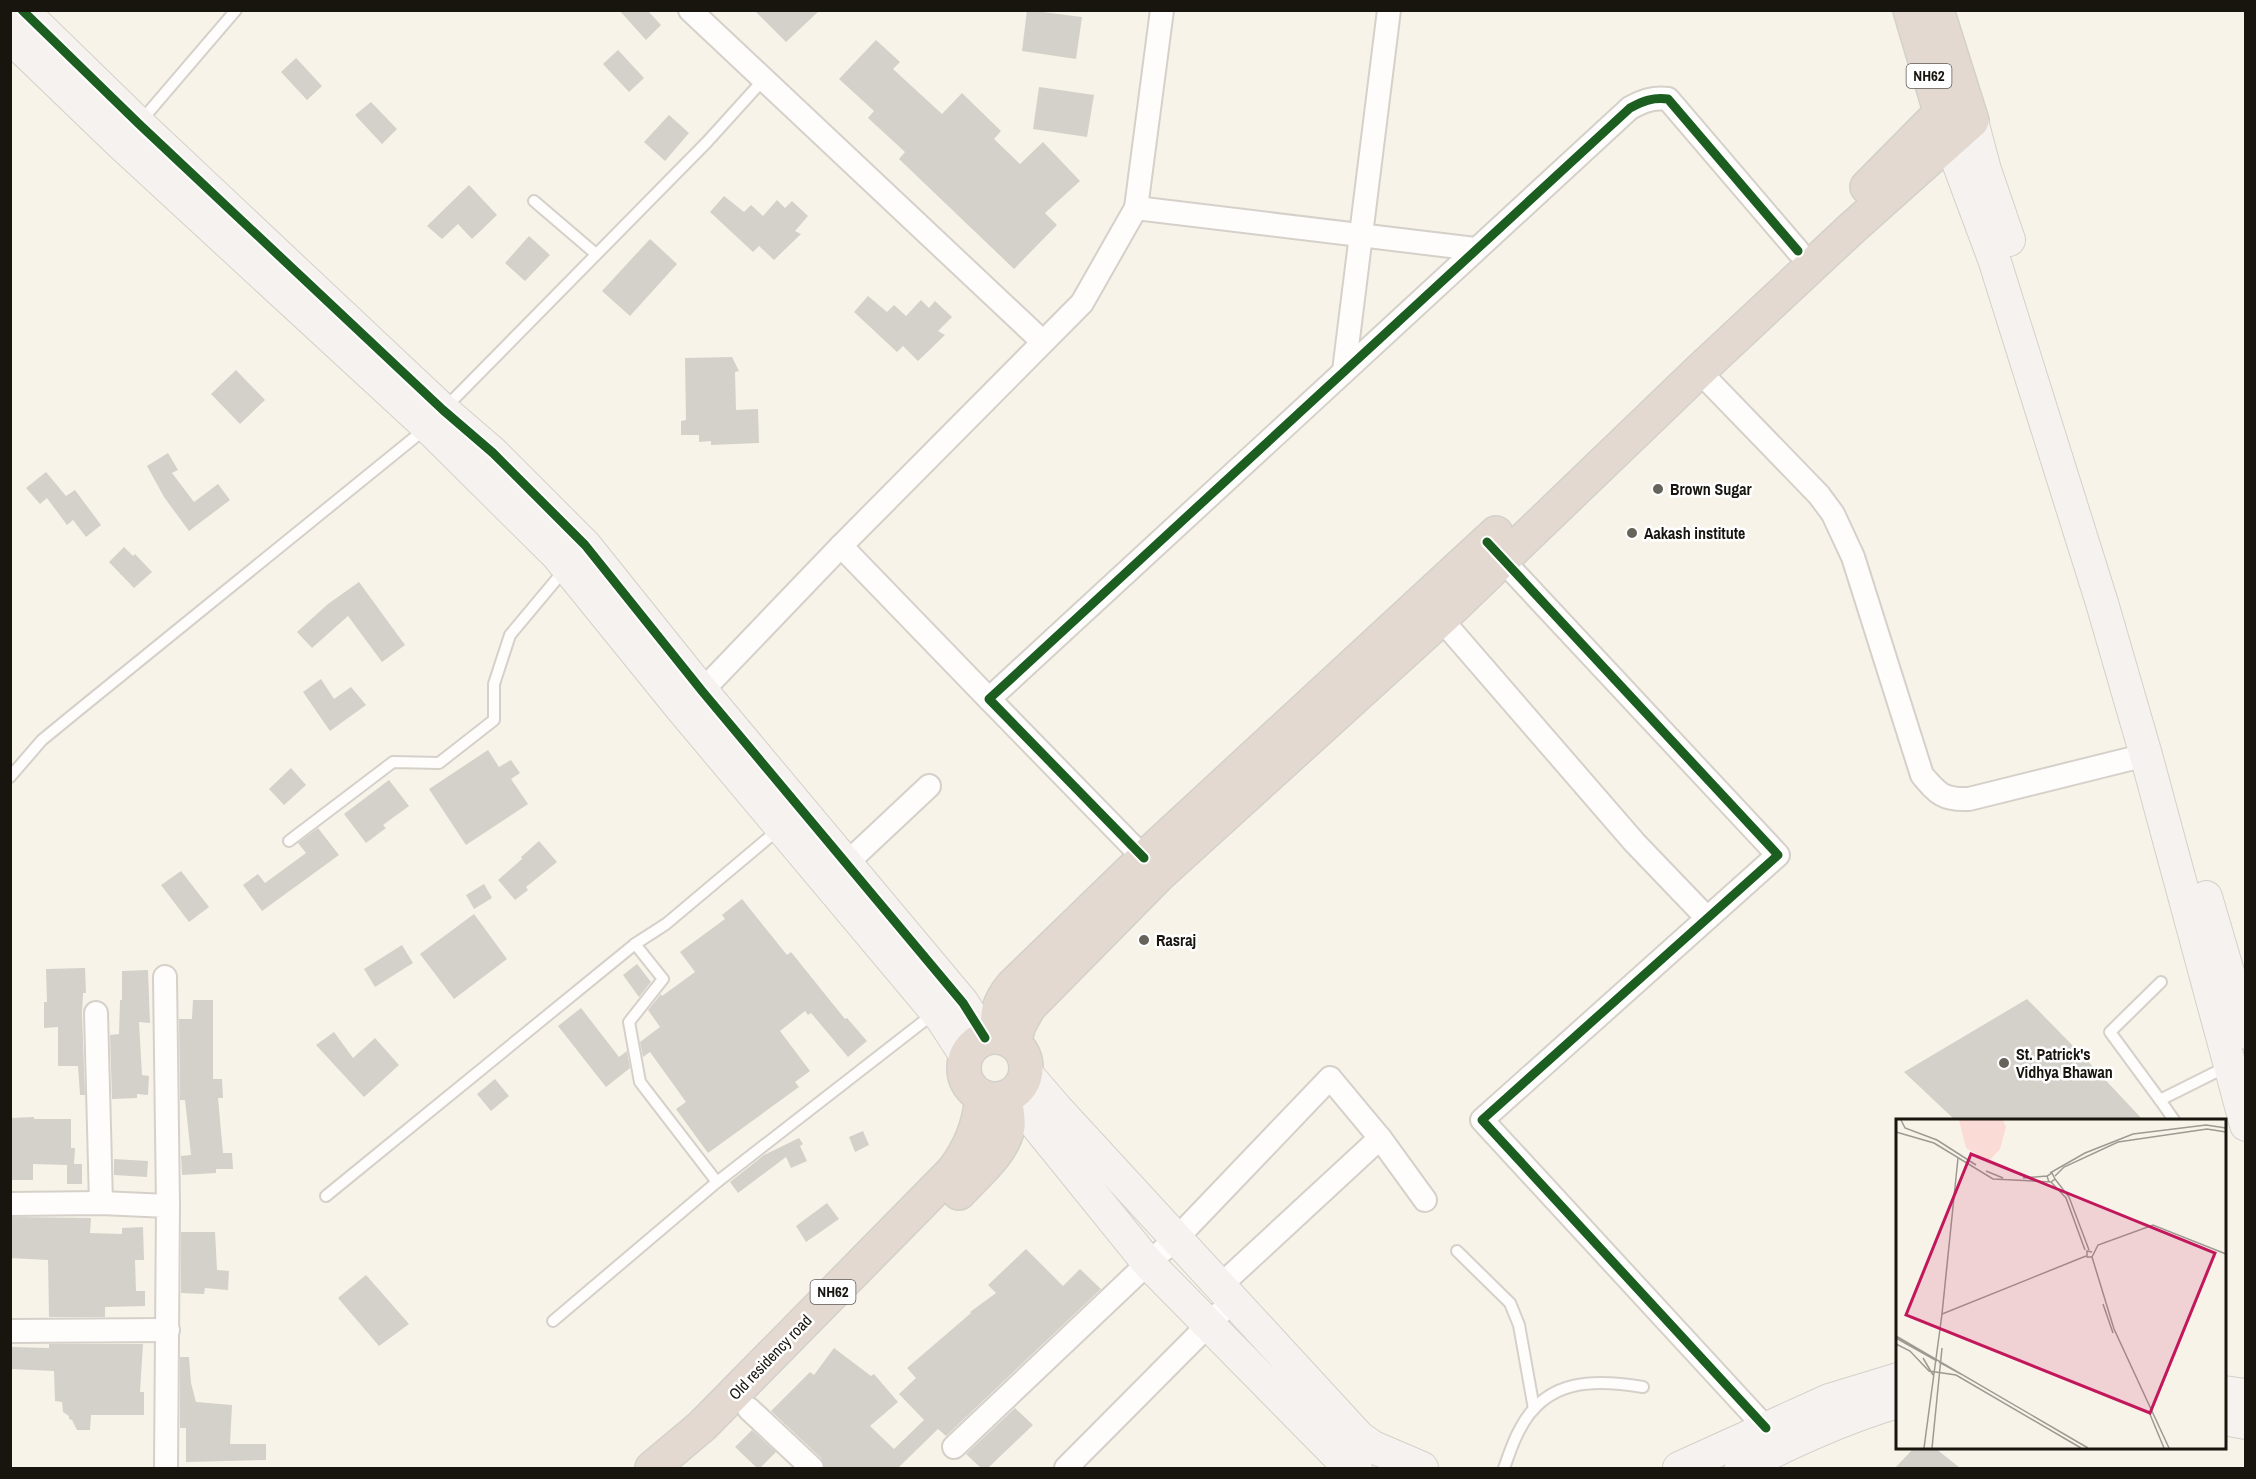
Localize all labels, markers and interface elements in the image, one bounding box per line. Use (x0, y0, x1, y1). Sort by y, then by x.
road number: NH62 (1906, 64, 1952, 88)
place label: Brown Sugar (1670, 478, 1753, 500)
marker: Brown Sugar (1651, 482, 1665, 496)
place label: Aakash institute (1644, 522, 1745, 544)
marker: Aakash institute (1625, 526, 1639, 540)
place label: Rasraj (1156, 929, 1196, 951)
marker: Rasraj (1137, 933, 1151, 947)
place label: St. Patrick's Vidhya Bhawan (2016, 1043, 2113, 1083)
marker: St. Patrick's Vidhya Bhawan (1997, 1056, 2011, 1070)
inset map (1896, 1119, 2226, 1449)
road number: NH62 (810, 1280, 856, 1304)
street label: Old residency road (724, 1309, 816, 1405)

